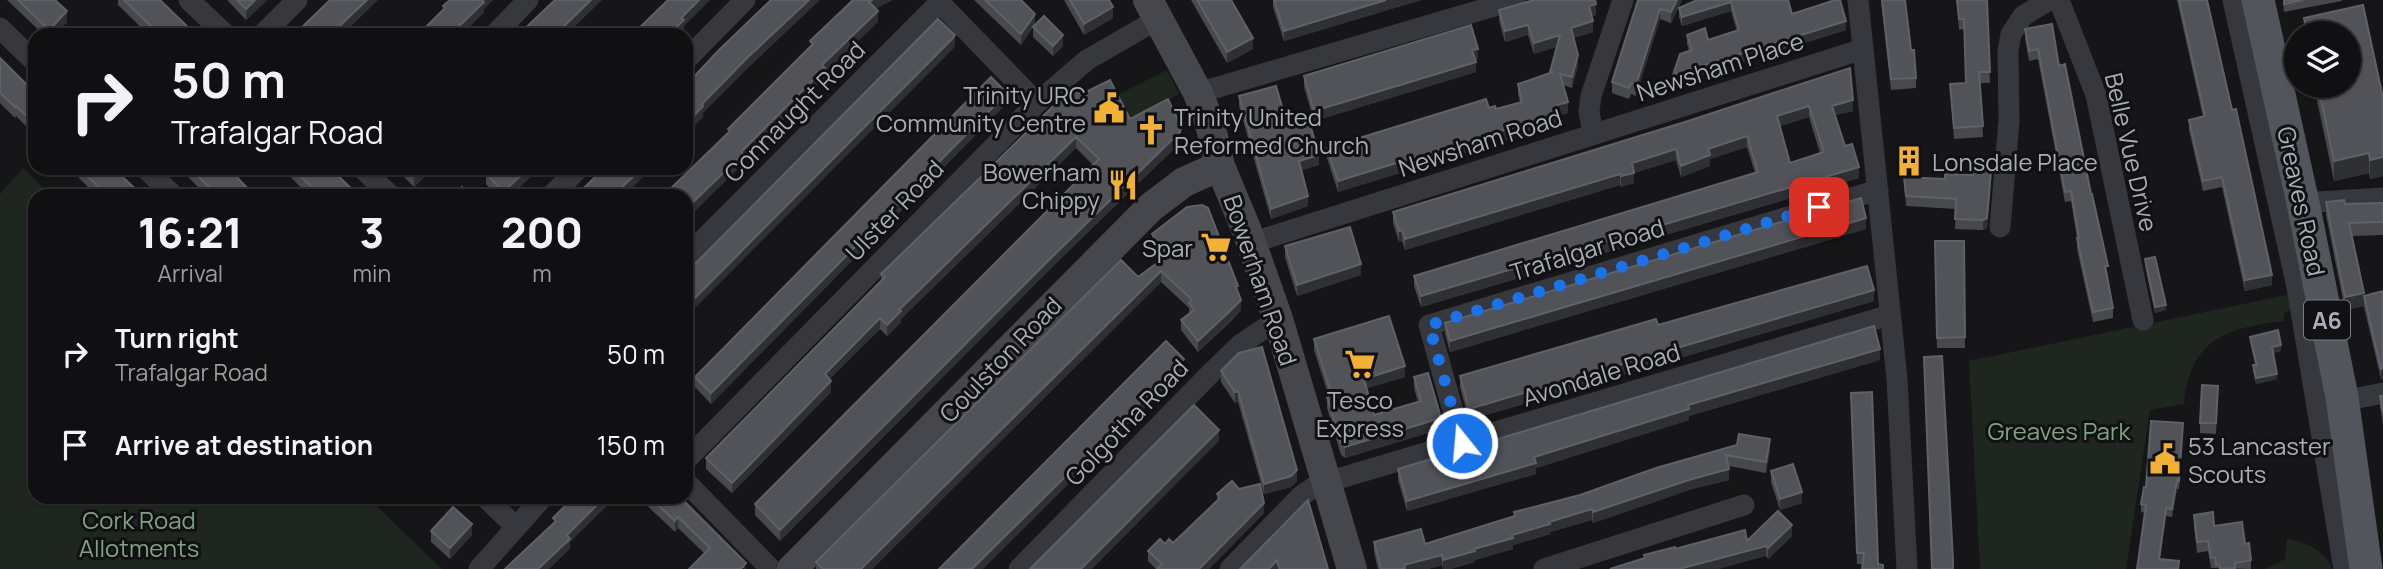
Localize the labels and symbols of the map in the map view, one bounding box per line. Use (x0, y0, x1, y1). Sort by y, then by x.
street label: Newsham Place (1632, 23, 1808, 109)
street label: Connaught Road (716, 33, 872, 189)
street label: Belle Vue Drive (2098, 69, 2166, 235)
place label: Trinity URC Community Centre (876, 78, 1086, 139)
public building icon: Trinity URC Community Centre (1092, 91, 1126, 125)
place label: Trinity United Reformed Church (1174, 100, 1369, 161)
street label: Newsham Road (1394, 100, 1566, 184)
church icon: Trinity United Reformed Church (1134, 113, 1168, 147)
street label: Greaves Road (2270, 123, 2334, 279)
building icon: Lonsdale Place (1892, 144, 1926, 178)
place label: Lonsdale Place (1932, 145, 2098, 178)
street label: Ulster Road (837, 152, 951, 268)
place label: Bowerham Chippy (983, 155, 1100, 216)
restaurant icon: Bowerham Chippy (1106, 168, 1140, 202)
pin (1789, 177, 1849, 237)
street label: Bowerham Road (1216, 190, 1306, 370)
street label: Trafalgar Road (1506, 210, 1668, 288)
supermarket icon: Spar (1199, 230, 1233, 264)
place label: Spar (1142, 231, 1193, 264)
street label: Coulston Road (931, 289, 1069, 429)
road number: A6 (2304, 300, 2350, 340)
street label: Avondale Road (1518, 334, 1684, 414)
supermarket icon: Tesco Express (1343, 347, 1377, 381)
street label: Golgotha Road (1057, 352, 1195, 492)
place label: Tesco Express (1316, 383, 1404, 444)
position arrow (1425, 406, 1499, 480)
park label: Greaves Park (1988, 414, 2132, 447)
place label: 53 Lancaster Scouts (2188, 429, 2331, 490)
public building icon: 53 Lancaster Scouts (2148, 442, 2182, 476)
park label: Cork Road Allotments (79, 503, 199, 564)

